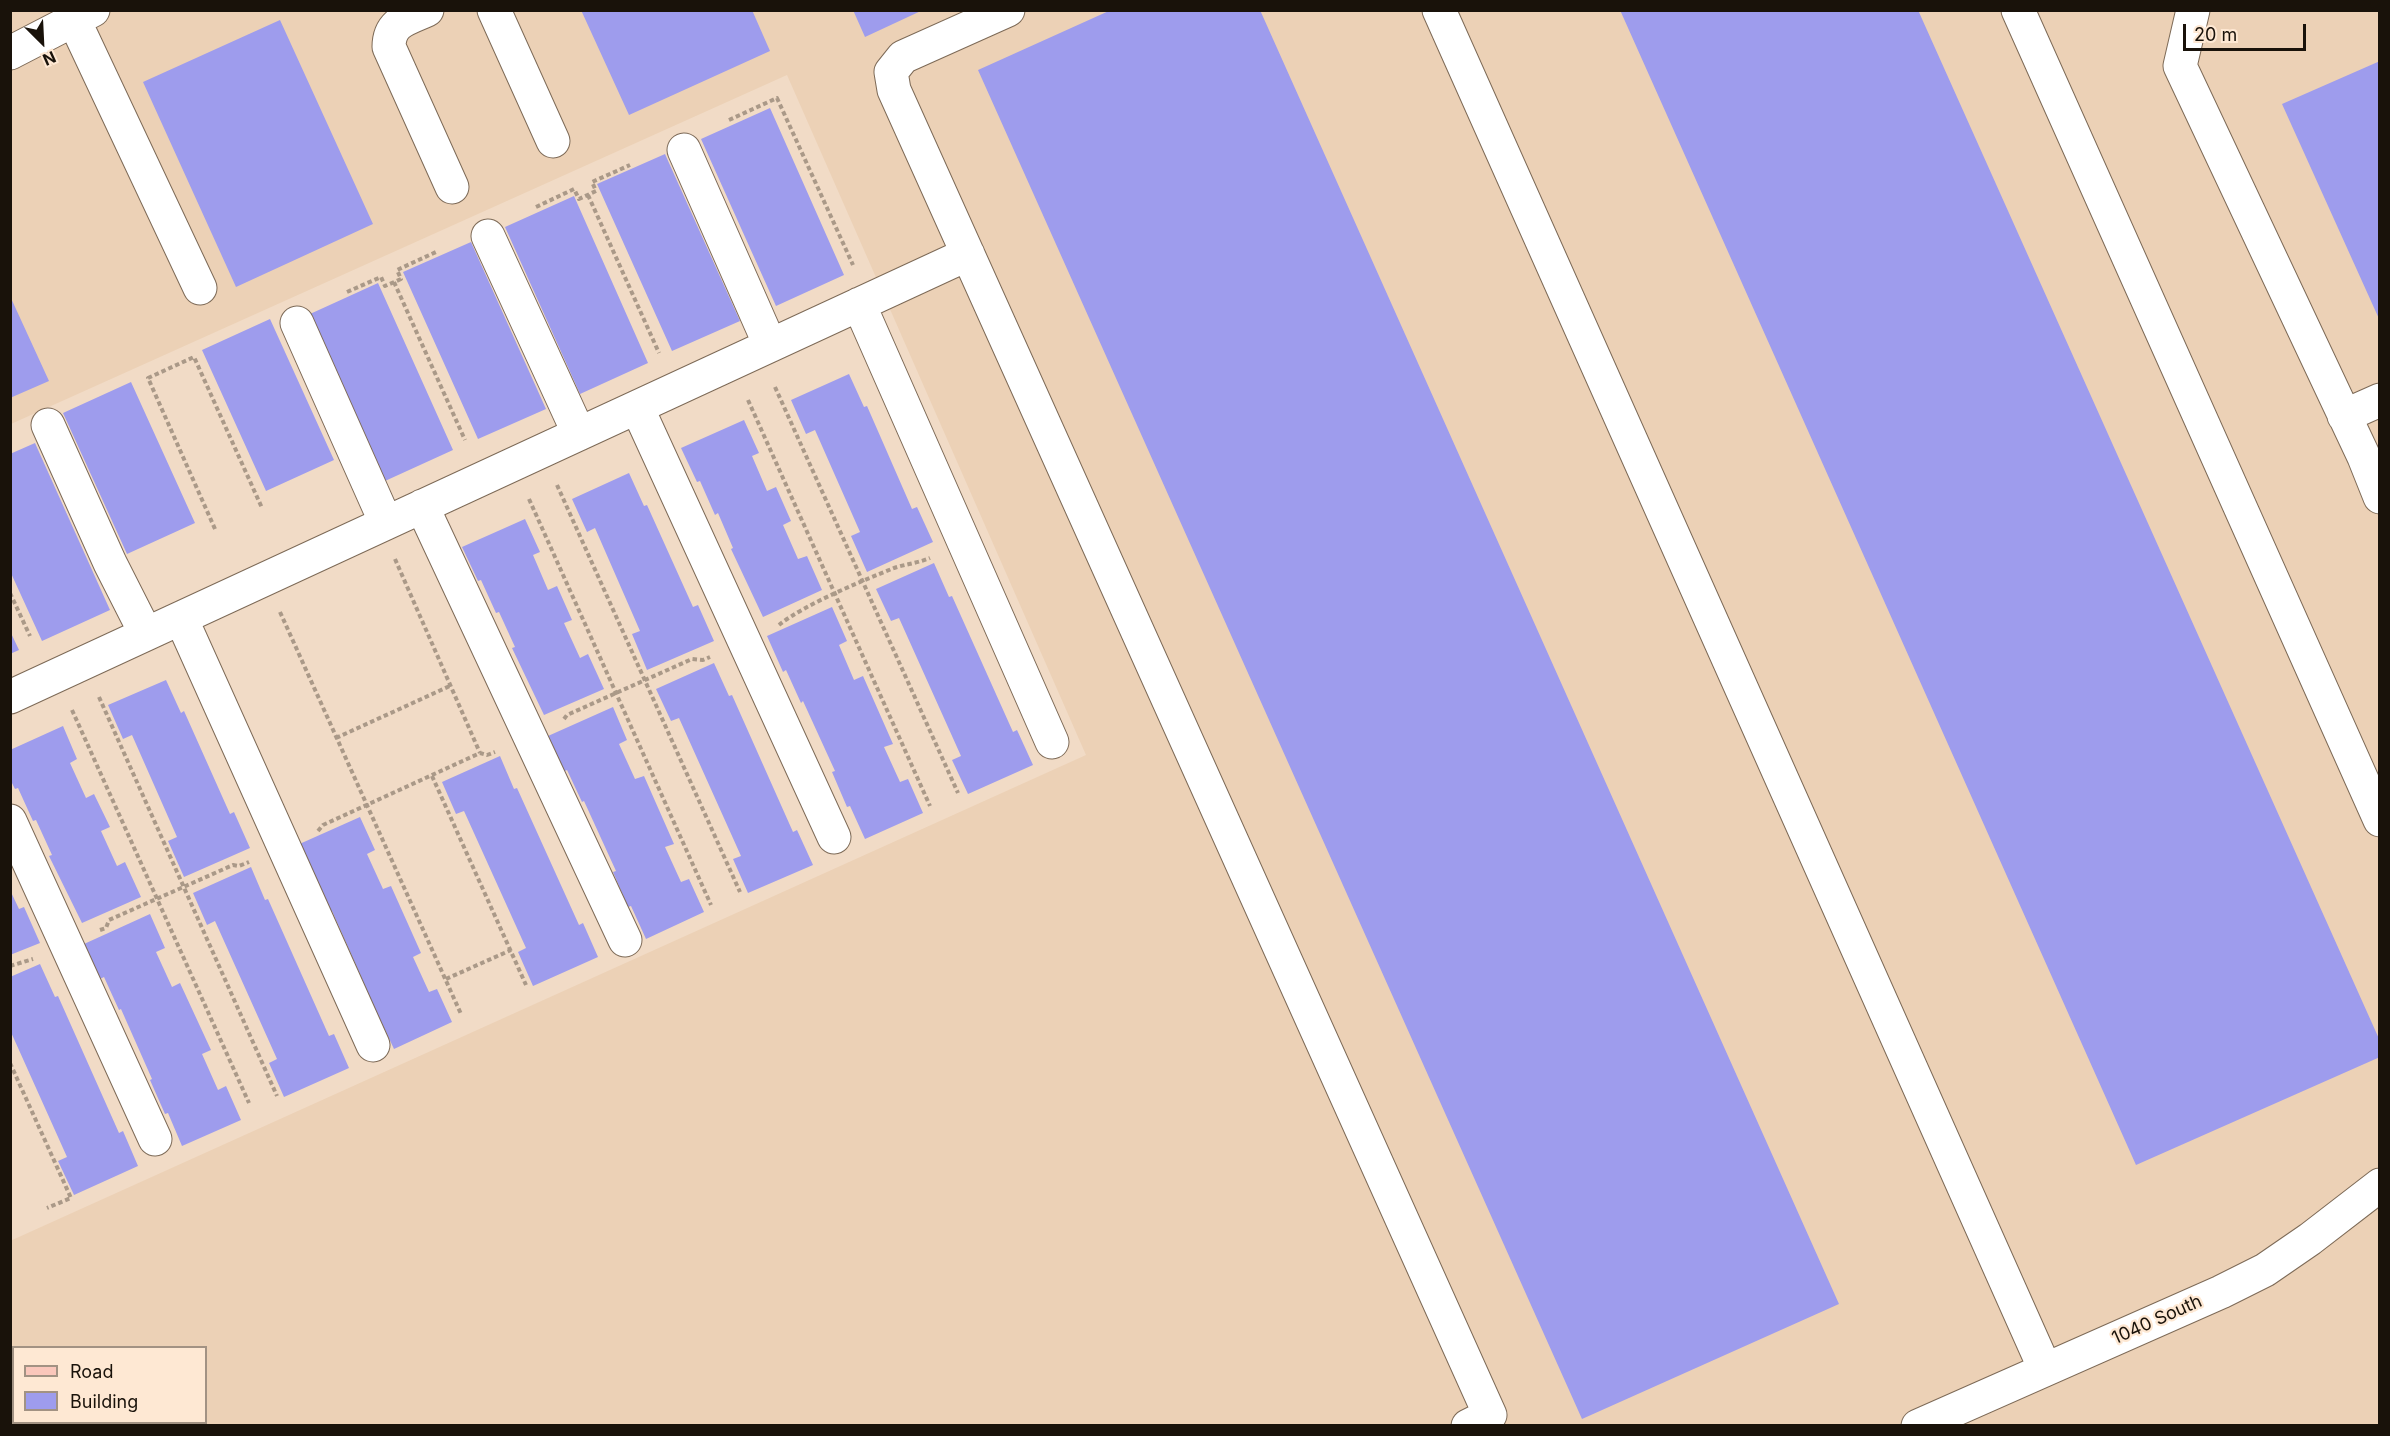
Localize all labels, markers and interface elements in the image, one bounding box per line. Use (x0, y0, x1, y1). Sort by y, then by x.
north arrow (12, 12, 72, 72)
scale bar (2186, 12, 2309, 50)
text: 20 m (2194, 24, 2237, 45)
text: N (40, 47, 59, 70)
street label: 1040 South (2109, 1291, 2205, 1349)
legend (12, 1346, 207, 1424)
text: Road (70, 1361, 113, 1382)
text: Building (70, 1391, 138, 1412)

